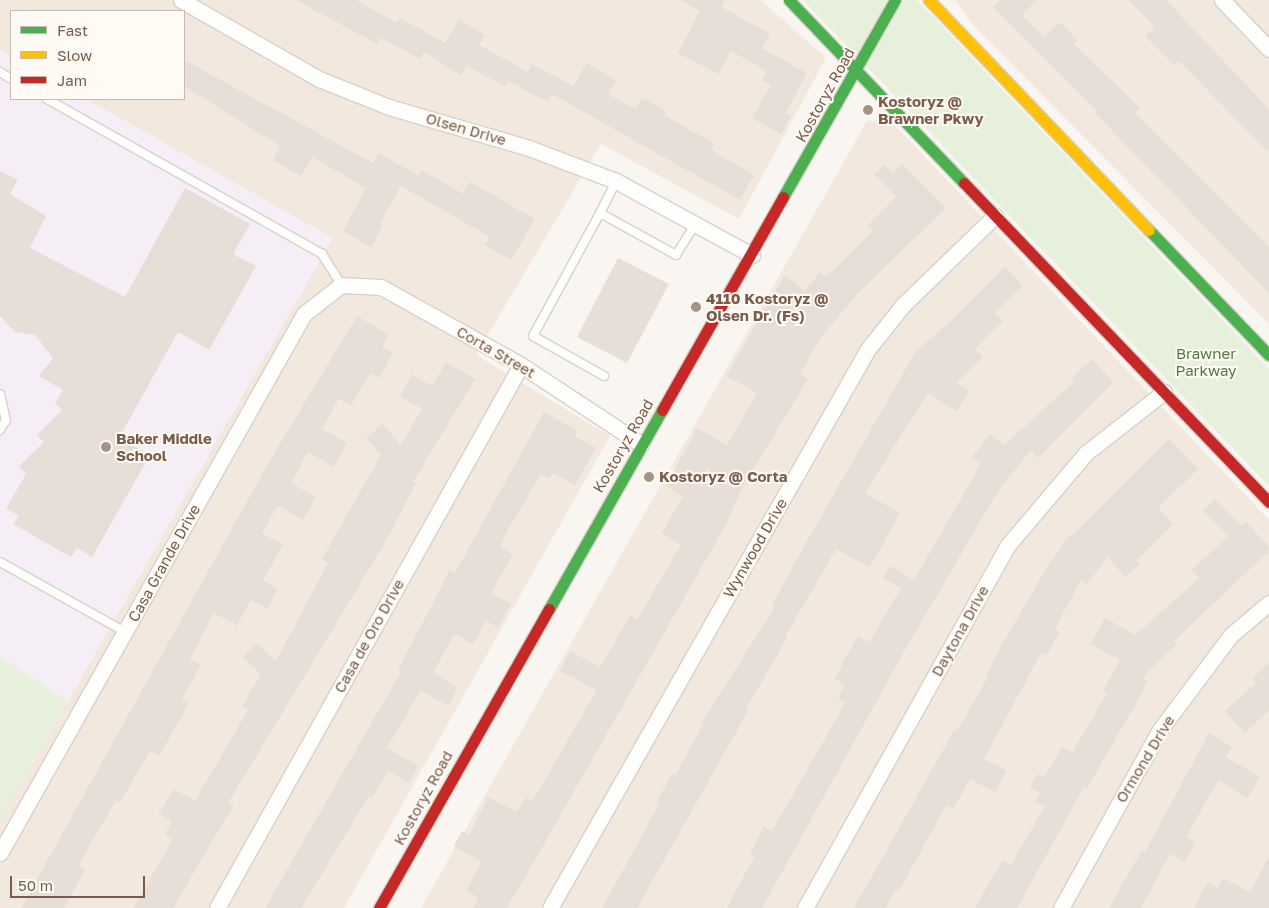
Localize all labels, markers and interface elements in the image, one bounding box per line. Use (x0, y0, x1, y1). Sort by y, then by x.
legend (10, 10, 185, 100)
text: Fast (57, 21, 88, 39)
street label: Kostoryz Road (792, 45, 858, 145)
text: Slow (57, 46, 92, 64)
text: Jam (57, 71, 87, 89)
place label: Kostoryz @ Brawner Pkwy (878, 92, 983, 127)
marker: Kostoryz @ Brawner Pkwy (862, 104, 874, 116)
street label: Olsen Drive (424, 109, 508, 149)
place label: 4110 Kostoryz @ Olsen Dr. (Fs) (706, 289, 828, 324)
marker: 4110 Kostoryz @ Olsen Dr. (Fs) (690, 301, 702, 313)
street label: Corta Street (453, 322, 539, 382)
park label: Brawner Parkway (1175, 344, 1237, 379)
street label: Kostoryz Road (589, 396, 657, 496)
place label: Baker Middle School (116, 429, 212, 464)
marker: Baker Middle School (100, 441, 112, 453)
place label: Kostoryz @ Corta (659, 468, 787, 486)
marker: Kostoryz @ Corta (643, 471, 655, 483)
street label: Wynwood Drive (719, 495, 791, 601)
street label: Casa Grande Drive (124, 501, 204, 625)
street label: Casa de Oro Drive (330, 576, 408, 696)
street label: Daytona Drive (928, 582, 992, 680)
street label: Ormond Drive (1112, 712, 1178, 806)
street label: Kostoryz Road (390, 748, 456, 848)
scale bar (12, 866, 148, 898)
text: 50 m (18, 876, 53, 894)

